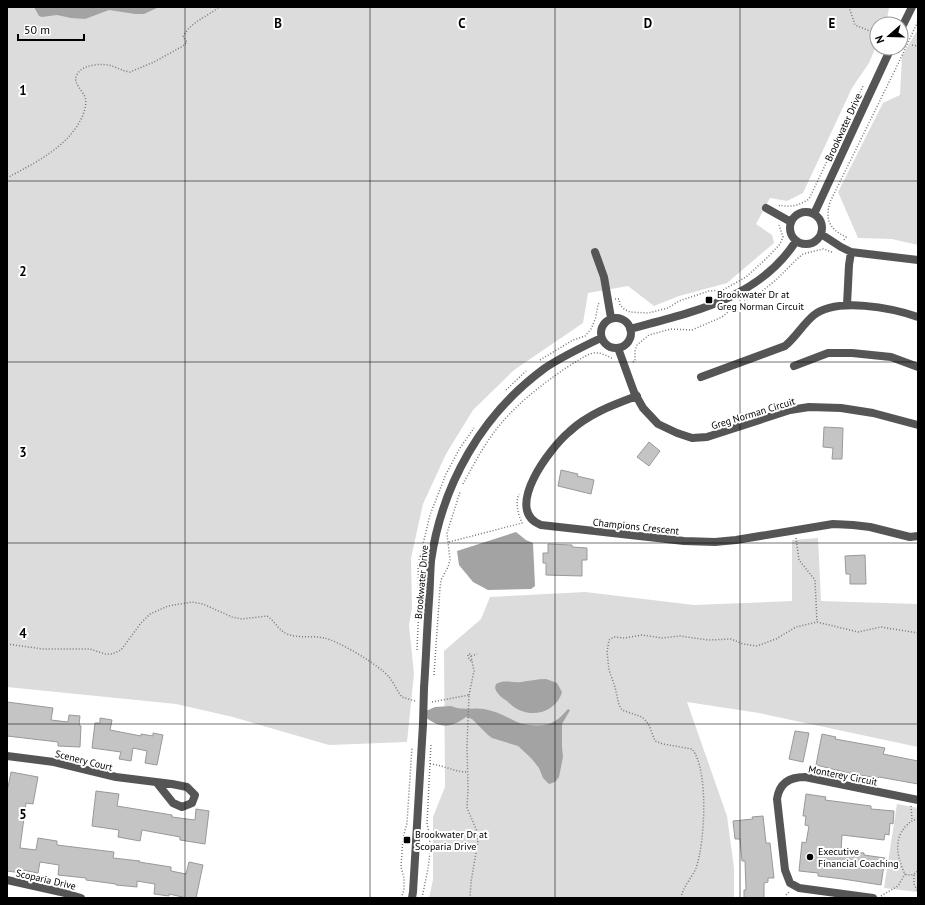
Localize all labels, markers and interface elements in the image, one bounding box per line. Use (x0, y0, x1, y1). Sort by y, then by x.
text: B (274, 15, 282, 32)
text: C (458, 15, 466, 32)
text: D (644, 15, 652, 32)
text: E (829, 15, 836, 32)
scale bar (18, 16, 84, 42)
north arrow (869, 16, 909, 56)
text: 50 m (24, 22, 50, 37)
text: N (872, 34, 887, 45)
text: 1 (19, 82, 27, 99)
street label: Brookwater Drive (822, 91, 865, 163)
text: 2 (19, 263, 27, 280)
place label: Brookwater Dr at Greg Norman Circuit (717, 288, 805, 313)
marker: Brookwater Dr at Greg Norman Circuit (704, 295, 714, 305)
street label: Greg Norman Circuit (710, 394, 797, 432)
text: 3 (19, 444, 27, 461)
street label: Champions Crescent (592, 516, 680, 538)
street label: Brookwater Drive (412, 545, 431, 619)
text: 4 (19, 625, 27, 642)
street label: Scenery Court (54, 747, 115, 774)
street label: Monterey Circuit (807, 762, 879, 789)
text: 5 (19, 806, 27, 823)
place label: Brookwater Dr at Scoparia Drive (415, 828, 488, 853)
marker: Brookwater Dr at Scoparia Drive (402, 835, 412, 845)
place label: Executive Financial Coaching (818, 845, 899, 870)
marker: Executive Financial Coaching (805, 852, 815, 862)
street label: Scoparia Drive (14, 866, 77, 893)

